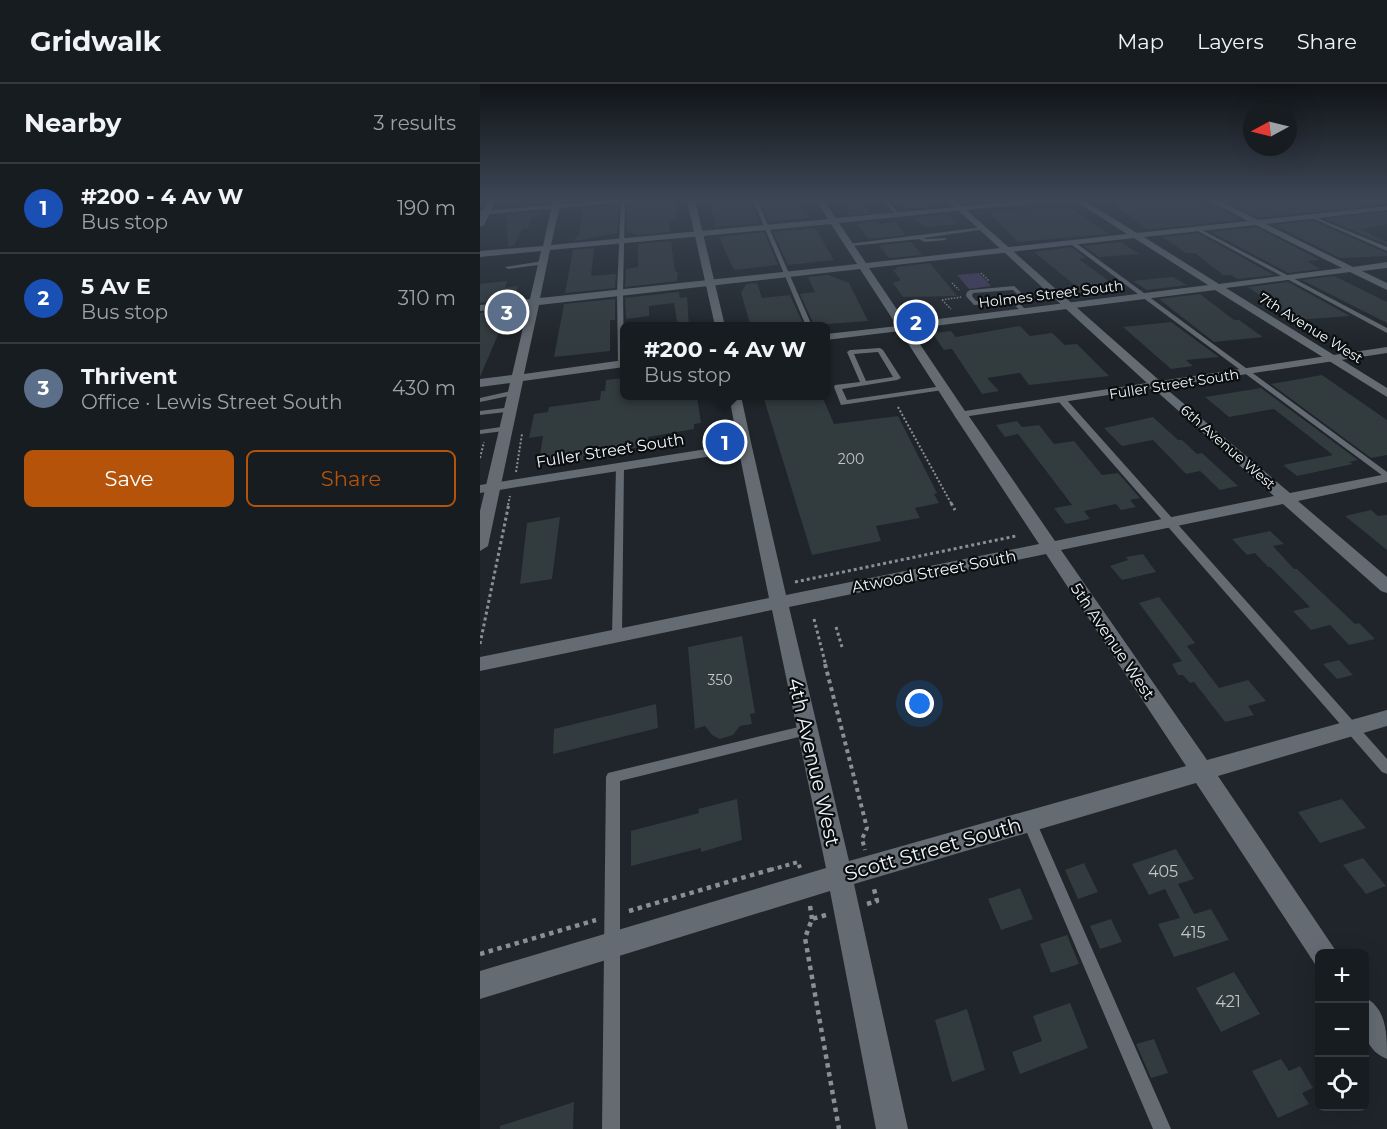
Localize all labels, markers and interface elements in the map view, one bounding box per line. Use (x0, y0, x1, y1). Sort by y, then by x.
text: Gridwalk (30, 24, 161, 58)
text: Map (1117, 29, 1164, 54)
text: Layers (1197, 29, 1264, 54)
text: Share (1297, 29, 1357, 54)
north arrow (1243, 102, 1297, 156)
text: Nearby (24, 107, 121, 139)
text: 3 results (373, 111, 456, 135)
text: #200 - 4 Av W (81, 183, 243, 210)
text: 1 (40, 196, 47, 220)
text: 190 m (397, 196, 456, 220)
text: Bus stop (81, 210, 168, 234)
text: 5 Av E (81, 273, 151, 300)
street label: Holmes Street South (978, 276, 1124, 312)
text: 2 (38, 286, 49, 310)
text: 310 m (398, 286, 456, 310)
street label: 7th Avenue West (1256, 289, 1367, 367)
pin: 3 (488, 290, 526, 334)
text: Bus stop (81, 300, 168, 324)
pin: 2 (896, 300, 936, 344)
popup (620, 322, 830, 400)
text: #200 - 4 Av W (644, 336, 806, 363)
text: Thrivent (81, 363, 177, 390)
text: Bus stop (644, 363, 731, 387)
street label: Fuller Street South (1108, 365, 1240, 403)
text: 3 (38, 376, 49, 400)
text: 430 m (392, 376, 456, 400)
text: Office · Lewis Street South (81, 390, 343, 414)
street label: 6th Avenue West (1177, 401, 1279, 493)
pin: 1 (706, 420, 744, 464)
street label: Fuller Street South (535, 429, 686, 472)
button: Save (24, 450, 234, 507)
button: Share (246, 450, 456, 507)
house number: 200 (838, 450, 864, 468)
street label: Atwood Street South (850, 546, 1018, 597)
street label: 5th Avenue West (1067, 580, 1159, 703)
house number: 350 (708, 671, 732, 689)
street label: 4th Avenue West (783, 676, 845, 848)
your location (905, 689, 934, 718)
street label: Scott Street South (842, 812, 1024, 886)
house number: 405 (1148, 862, 1178, 881)
house number: 415 (1180, 923, 1206, 942)
map controls (1315, 949, 1369, 1111)
button: + (1315, 949, 1369, 1003)
house number: 421 (1215, 992, 1241, 1011)
button: − (1315, 1003, 1369, 1057)
button: locate (1315, 1057, 1369, 1111)

